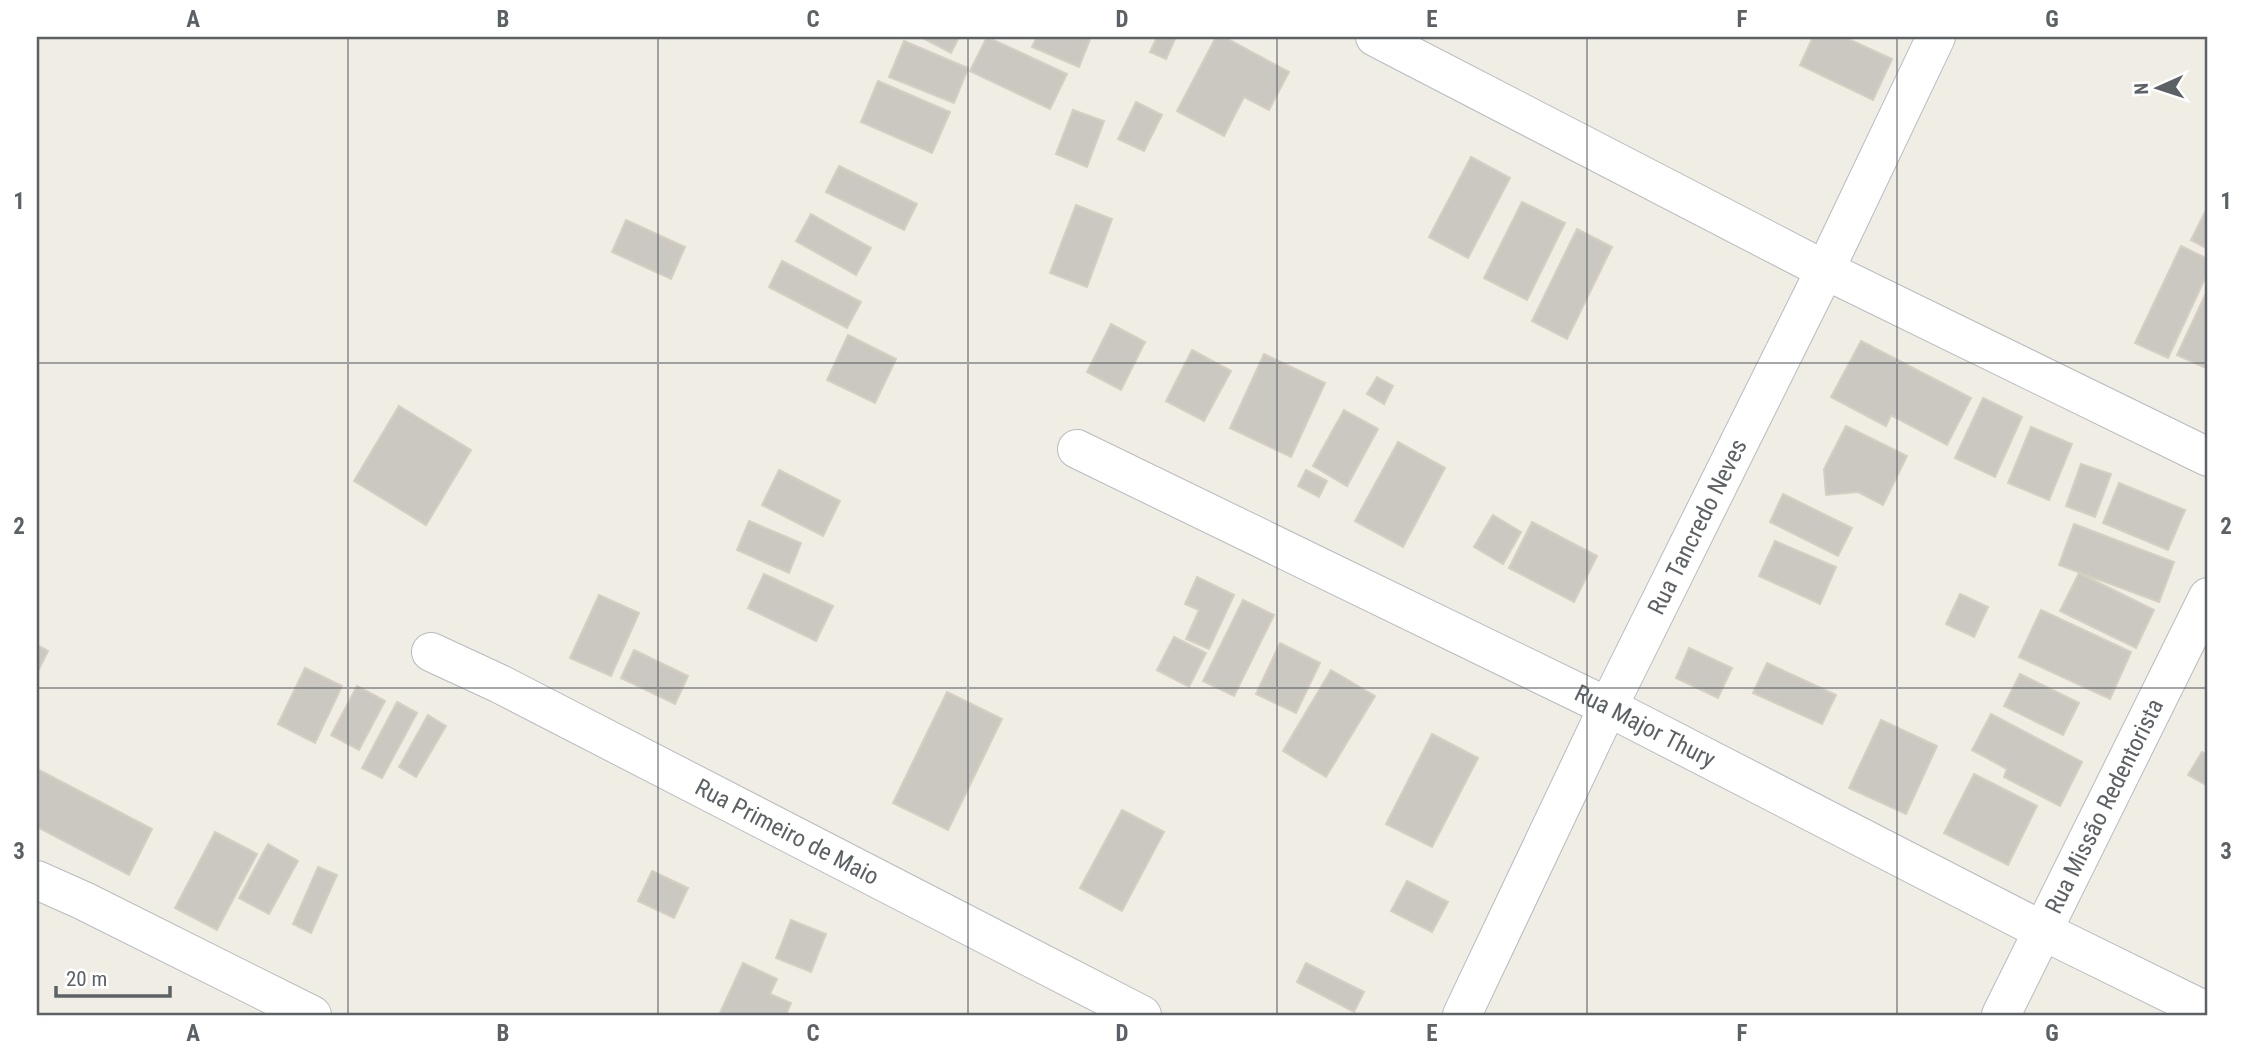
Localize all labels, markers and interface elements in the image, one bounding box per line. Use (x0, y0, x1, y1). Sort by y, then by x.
text: A (186, 6, 200, 33)
text: B (497, 6, 509, 33)
text: C (806, 6, 820, 33)
text: D (1116, 6, 1129, 33)
text: E (1426, 6, 1438, 33)
text: F (1737, 6, 1748, 33)
text: G (2045, 6, 2059, 33)
north arrow (2122, 52, 2192, 122)
text: N (2130, 82, 2153, 95)
text: 1 (13, 188, 25, 215)
text: 1 (2220, 188, 2232, 215)
street label: Rua Tancredo Neves (1642, 434, 1753, 619)
text: 2 (13, 513, 25, 540)
text: 2 (2220, 513, 2232, 540)
street label: Rua Major Thury (1570, 679, 1720, 774)
street label: Rua Missão Redentorista (2039, 694, 2169, 918)
street label: Rua Primeiro de Maio (690, 773, 884, 891)
text: 3 (13, 838, 25, 865)
text: 3 (2220, 838, 2232, 865)
scale bar (56, 954, 170, 998)
text: 20 m (66, 967, 107, 991)
text: A (186, 1020, 200, 1047)
text: B (497, 1020, 509, 1047)
text: C (806, 1020, 820, 1047)
text: D (1116, 1020, 1129, 1047)
text: E (1426, 1020, 1438, 1047)
text: F (1737, 1020, 1748, 1047)
text: G (2045, 1020, 2059, 1047)

